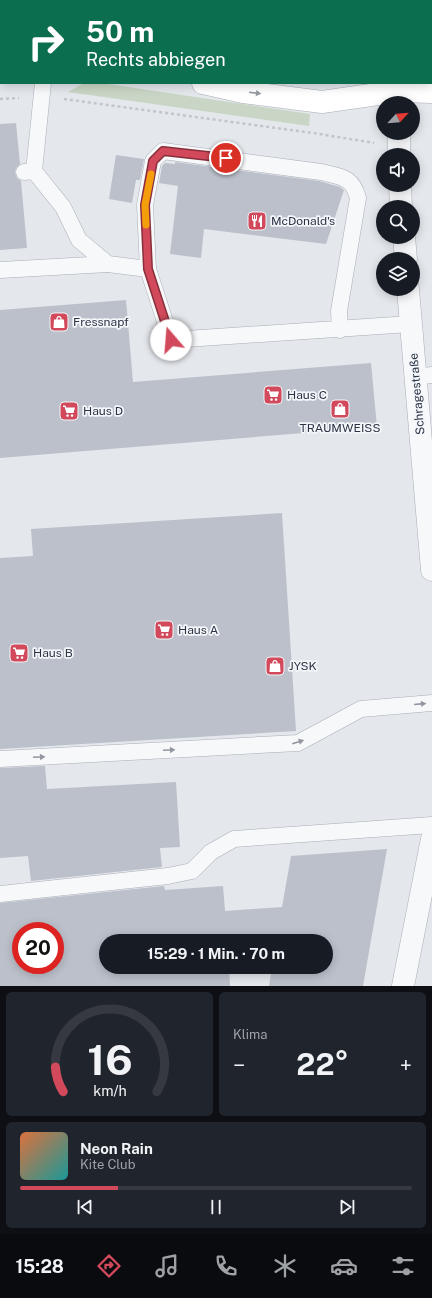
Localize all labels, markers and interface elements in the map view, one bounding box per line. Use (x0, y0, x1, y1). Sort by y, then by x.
text: 50 m (86, 15, 154, 48)
icon: right (20, 16, 72, 68)
text: Rechts abbiegen (86, 49, 226, 70)
one-way arrow (249, 90, 261, 96)
north arrow (376, 96, 420, 140)
map controls (376, 96, 420, 296)
pin (209, 141, 243, 175)
icon: arrive (215, 147, 237, 169)
button: sound (376, 148, 420, 192)
button: search (376, 200, 420, 244)
restaurant icon: McDonald's (246, 210, 268, 232)
place label: McDonald's (271, 214, 335, 228)
button: layers (376, 252, 420, 296)
shop icon: Fressnapf (48, 311, 70, 333)
place label: Fressnapf (73, 315, 129, 329)
position arrow (150, 319, 192, 361)
street label: Schragestraße (406, 352, 428, 436)
supermarket icon: Haus C (262, 384, 284, 406)
place label: Haus C (287, 388, 327, 402)
shop icon: TRAUMWEISS (329, 398, 351, 420)
supermarket icon: Haus D (58, 400, 80, 422)
place label: Haus D (83, 404, 123, 418)
place label: TRAUMWEISS (300, 421, 380, 435)
supermarket icon: Haus A (153, 619, 175, 641)
place label: Haus A (178, 623, 219, 637)
supermarket icon: Haus B (8, 642, 30, 664)
place label: Haus B (33, 646, 73, 660)
shop icon: JYSK (264, 655, 286, 677)
place label: JYSK (289, 659, 317, 673)
one-way arrow (414, 701, 426, 708)
one-way arrow (293, 738, 305, 744)
one-way arrow (163, 747, 175, 754)
one-way arrow (33, 754, 45, 761)
speed limit sign: 20 (12, 922, 64, 974)
text: 15:29 · 1 Min. · 70 m (147, 945, 285, 962)
text: Klima (233, 1027, 267, 1042)
text: 16 (87, 1035, 132, 1084)
text: 22° (296, 1046, 349, 1082)
text: − (233, 1052, 245, 1078)
text: + (400, 1052, 412, 1078)
text: km/h (93, 1082, 126, 1099)
text: Neon Rain (80, 1140, 153, 1157)
text: Kite Club (80, 1157, 135, 1172)
icon: previous (74, 1196, 96, 1218)
icon: pause (205, 1196, 227, 1218)
icon: next (336, 1196, 358, 1218)
icon: directions (95, 1252, 123, 1280)
icon: music (153, 1252, 181, 1280)
icon: phone (212, 1252, 240, 1280)
icon: climate (271, 1252, 299, 1280)
icon: car (330, 1252, 358, 1280)
icon: filters (389, 1252, 417, 1280)
text: 15:28 (15, 1256, 64, 1277)

